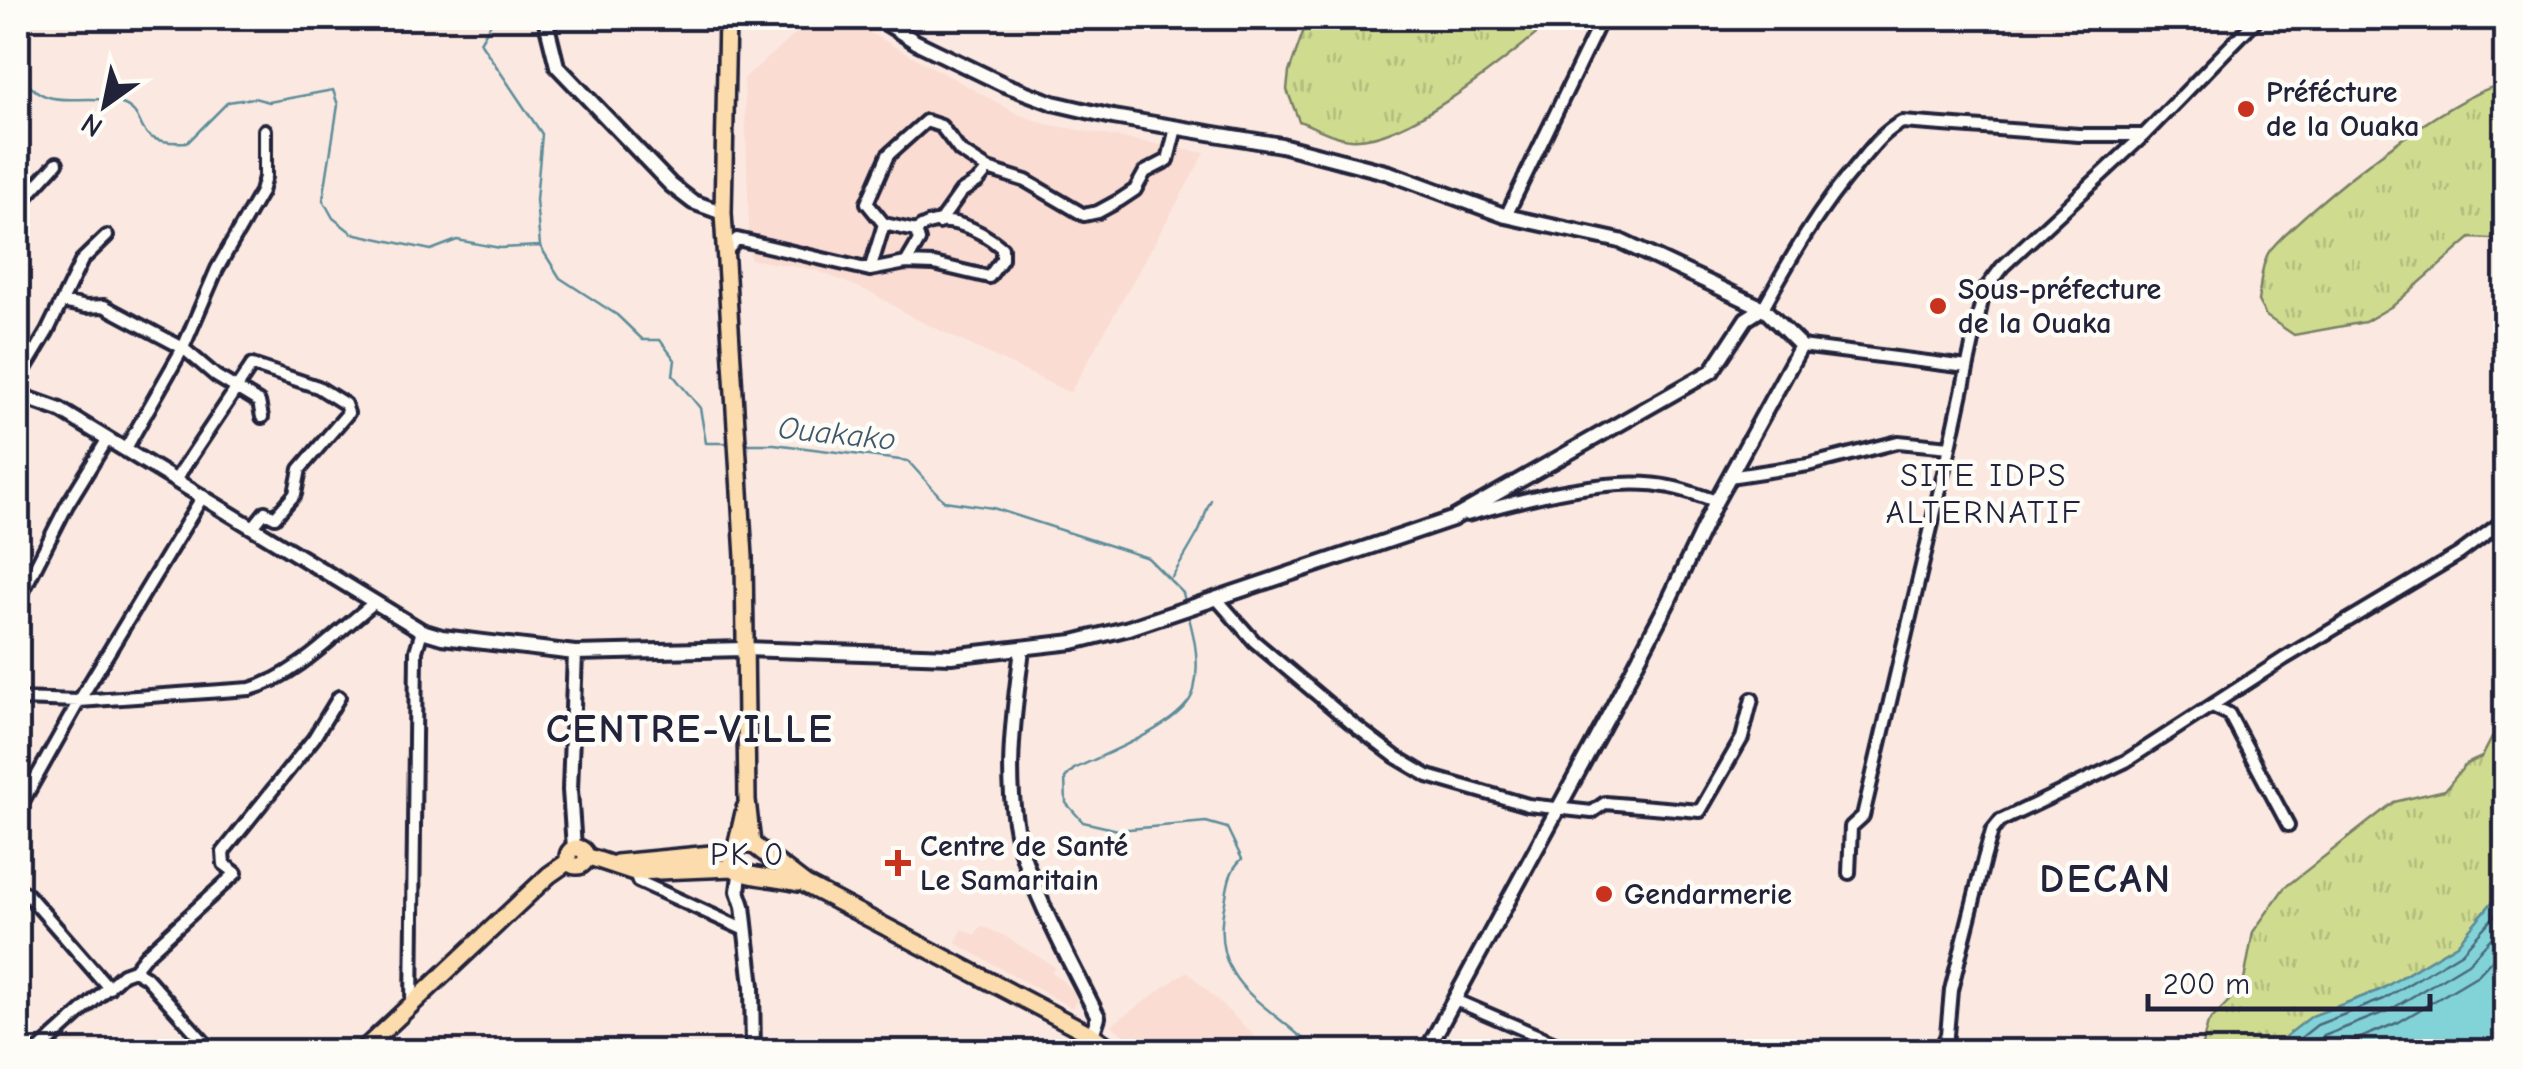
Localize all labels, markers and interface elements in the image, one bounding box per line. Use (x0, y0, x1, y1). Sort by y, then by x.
north arrow (55, 55, 155, 155)
place label: Préfécture de la Ouaka (2266, 75, 2419, 144)
marker: Préfécture de la Ouaka (2235, 98, 2257, 120)
text: N (76, 107, 108, 144)
place label: Sous-préfecture de la Ouaka (1958, 272, 2161, 341)
marker: Sous-préfecture de la Ouaka (1927, 295, 1949, 317)
water label: Ouakako (776, 409, 898, 458)
district label: SITE IDPS ALTERNATIF (1886, 457, 2082, 531)
district label: CENTRE-VILLE (546, 706, 834, 752)
place label: Centre de Santé Le Samaritain (920, 829, 1128, 898)
district label: PK 0 (710, 836, 786, 873)
marker: Centre de Santé Le Samaritain (885, 850, 911, 876)
district label: DECAN (2039, 856, 2173, 902)
place label: Gendarmerie (1624, 877, 1792, 912)
marker: Gendarmerie (1593, 883, 1615, 905)
scale bar (2148, 949, 2430, 1011)
text: 200 m (2163, 967, 2250, 1002)

